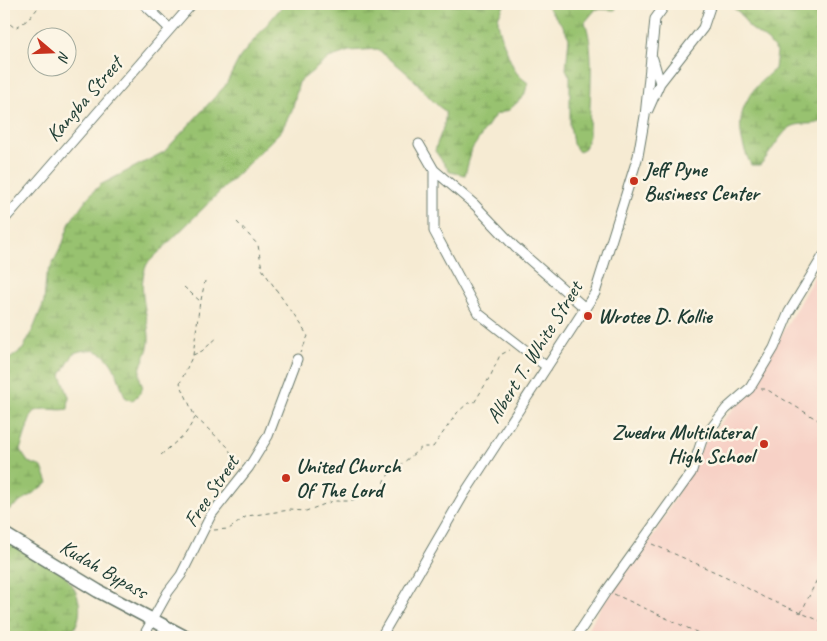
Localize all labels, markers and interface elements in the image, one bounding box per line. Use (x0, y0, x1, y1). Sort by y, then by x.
north arrow (28, 28, 78, 78)
street label: Kangba Street (40, 49, 130, 147)
text: N (54, 49, 73, 65)
place label: Jeff Pyne Business Center (642, 156, 761, 206)
marker: Jeff Pyne Business Center (628, 175, 640, 187)
street label: Albert T. White Street (480, 275, 589, 428)
place label: Wrotee D. Kollie (598, 303, 714, 329)
marker: Wrotee D. Kollie (582, 310, 594, 322)
place label: Zwedru Multilateral High School (612, 419, 758, 469)
marker: Zwedru Multilateral High School (758, 438, 770, 450)
street label: Free Street (178, 448, 246, 532)
place label: United Church Of The Lord (296, 453, 402, 503)
marker: United Church Of The Lord (280, 472, 292, 484)
street label: Kudah Bypass (55, 533, 154, 605)

